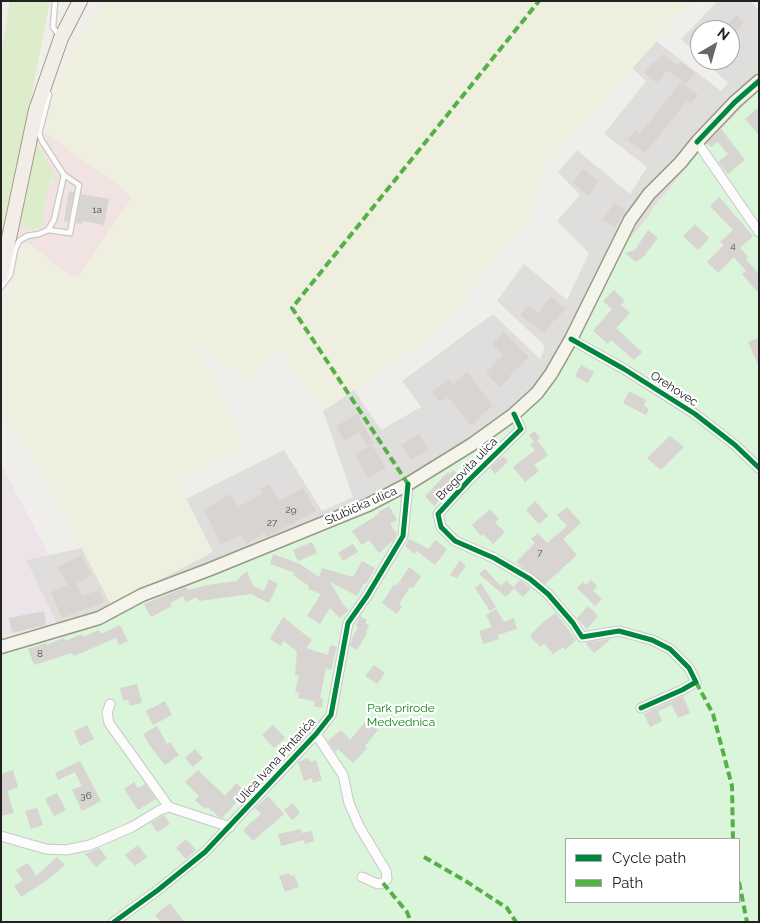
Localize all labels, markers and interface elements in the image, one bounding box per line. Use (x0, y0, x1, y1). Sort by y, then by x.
north arrow (690, 20, 740, 70)
text: N (714, 24, 733, 44)
house number: 1a (92, 204, 102, 216)
house number: 4 (730, 240, 736, 252)
street label: Orehovec (648, 368, 700, 410)
street label: Bregovita ulica (433, 434, 501, 504)
street label: Stubička ulica (323, 484, 399, 528)
house number: 29 (285, 504, 297, 516)
house number: 27 (267, 517, 277, 529)
house number: 7 (537, 547, 543, 559)
house number: 8 (37, 648, 43, 660)
park label: Park prirode Medvednica (367, 701, 435, 729)
street label: Ulica Ivana Pintarića (234, 715, 318, 807)
house number: 36 (80, 790, 92, 802)
legend (565, 838, 740, 903)
text: Cycle path (612, 849, 686, 867)
text: Path (612, 874, 643, 892)

